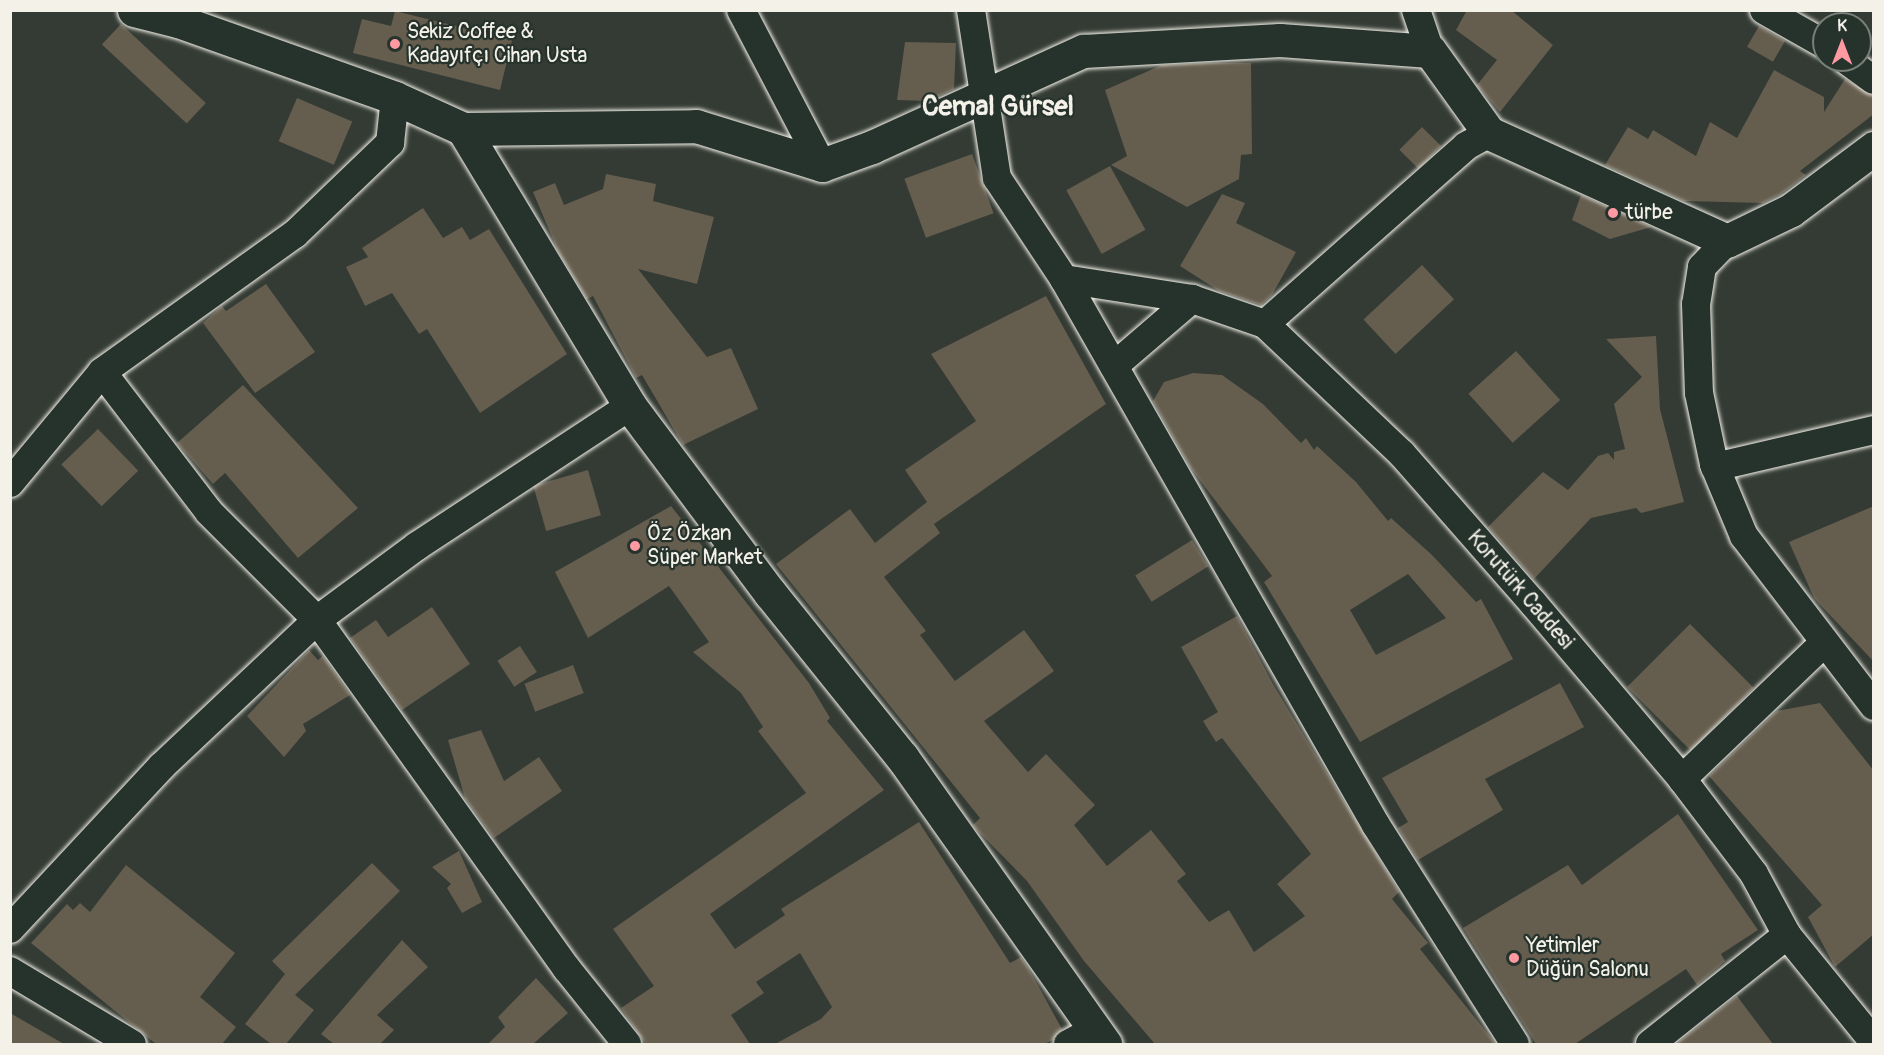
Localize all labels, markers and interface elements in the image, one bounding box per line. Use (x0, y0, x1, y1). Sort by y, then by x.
north arrow (1812, 12, 1872, 72)
text: K (1837, 16, 1847, 36)
place label: Sekiz Coffee & Kadayıfçı Cihan Usta (407, 19, 587, 69)
marker: Sekiz Coffee & Kadayıfçı Cihan Usta (388, 37, 402, 51)
district label: Cemal Gürsel (922, 91, 1074, 123)
place label: türbe (1625, 200, 1673, 226)
marker: türbe (1606, 206, 1620, 220)
place label: Öz Özkan Süper Market (647, 521, 762, 571)
street label: Korutürk Caddesi (1462, 525, 1578, 655)
marker: Öz Özkan Süper Market (628, 539, 642, 553)
place label: Yetimler Düğün Salonu (1526, 933, 1649, 983)
marker: Yetimler Düğün Salonu (1507, 951, 1521, 965)

